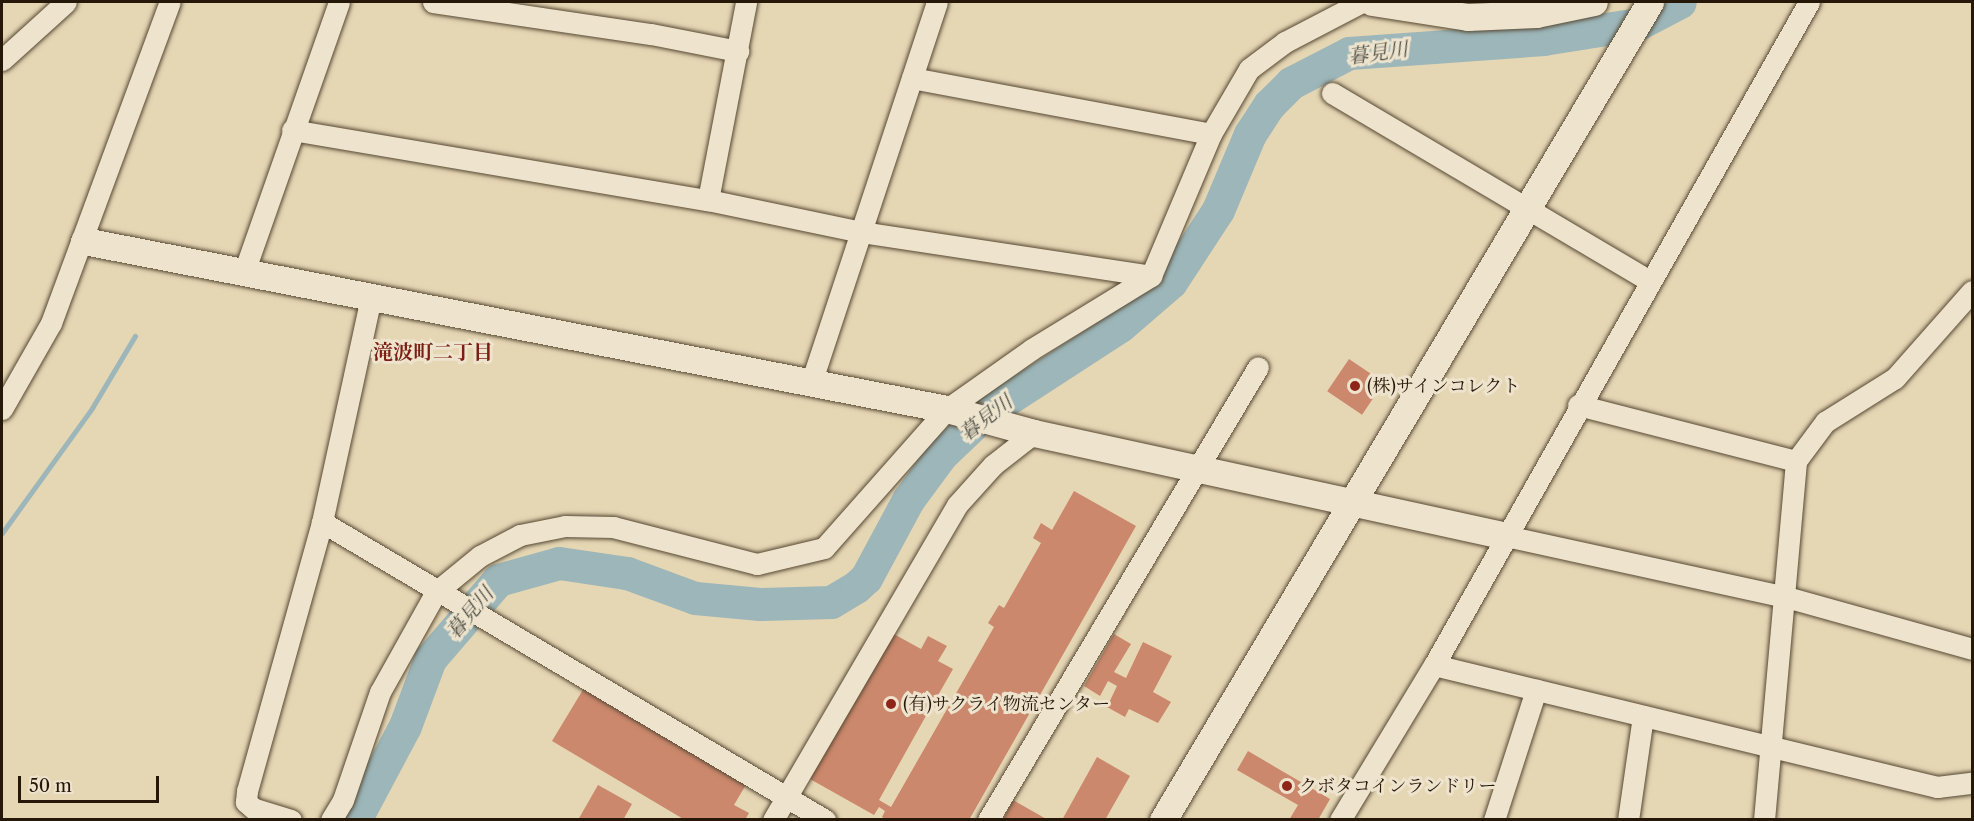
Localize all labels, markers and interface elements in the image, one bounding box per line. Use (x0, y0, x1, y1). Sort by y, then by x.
water label: 暮見川 (1347, 37, 1409, 69)
district label: 滝波町二丁目 (373, 340, 493, 364)
place label: (株)サインコレクト (1367, 375, 1522, 397)
marker: (株)サインコレクト (1348, 379, 1362, 393)
water label: 暮見川 (955, 390, 1017, 446)
water label: 暮見川 (442, 582, 498, 644)
place label: (有)サクライ物流センター (903, 693, 1112, 715)
marker: (有)サクライ物流センター (884, 697, 898, 711)
scale bar (21, 764, 162, 802)
text: 50 m (29, 775, 72, 797)
place label: クボタコインランドリー (1299, 775, 1497, 797)
marker: クボタコインランドリー (1280, 779, 1294, 793)

